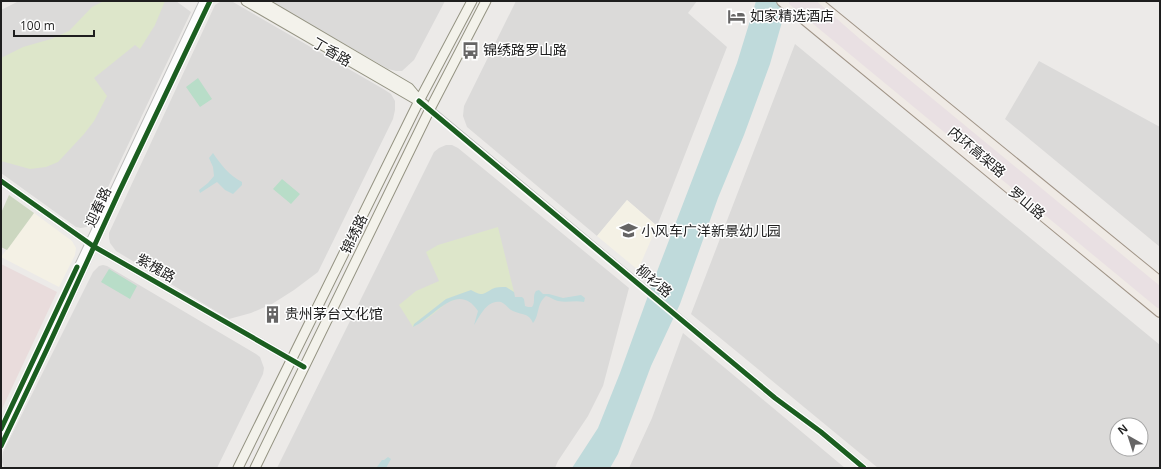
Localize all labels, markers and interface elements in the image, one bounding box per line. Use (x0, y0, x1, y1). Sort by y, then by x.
hotel icon: 如家精选酒店 (727, 6, 747, 26)
place label: 如家精选酒店 (750, 6, 834, 25)
scale bar (14, 12, 94, 38)
text: 100 m (20, 17, 55, 34)
street label: 丁香路 (309, 33, 355, 70)
bus stop icon: 锦绣路罗山路 (460, 40, 480, 60)
place label: 锦绣路罗山路 (483, 40, 567, 59)
street label: 内环高架路 (944, 122, 1010, 181)
street label: 罗山路 (1005, 182, 1050, 223)
street label: 迎春路 (80, 184, 115, 230)
street label: 锦绣路 (336, 211, 371, 257)
school or university icon: 小风车广洋新景幼儿园 (618, 221, 638, 241)
place label: 小风车广洋新景幼儿园 (641, 221, 781, 240)
street label: 紫槐路 (133, 249, 179, 286)
street label: 柳衫路 (632, 260, 677, 301)
building icon: 贵州茅台文化馆 (262, 304, 282, 324)
place label: 贵州茅台文化馆 (285, 304, 383, 323)
north arrow (1109, 417, 1149, 457)
text: N (1114, 420, 1131, 437)

